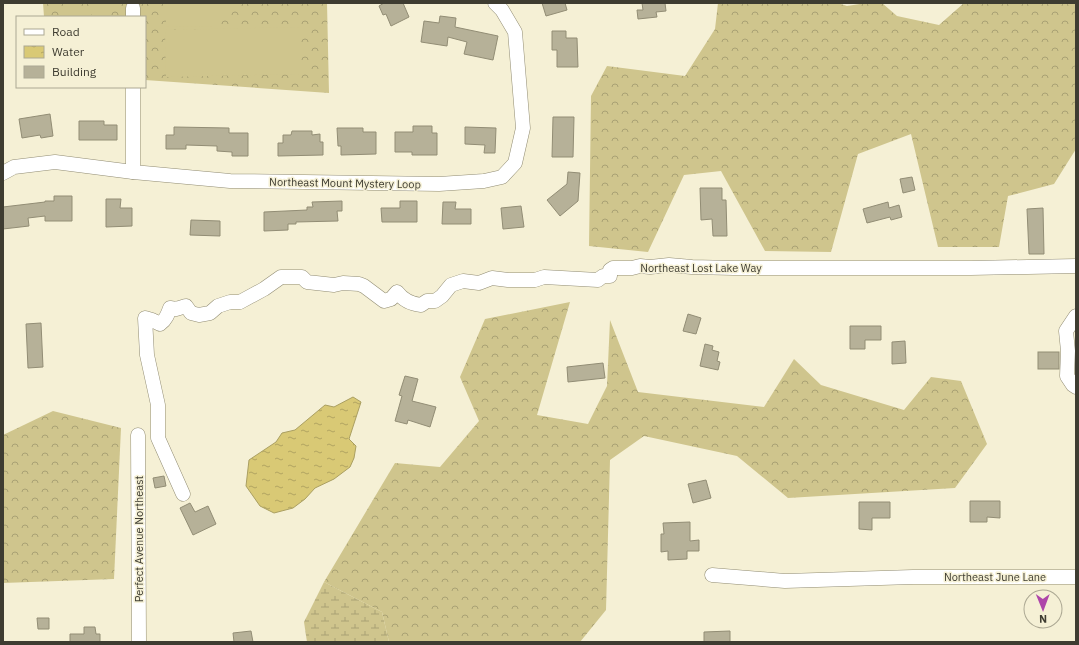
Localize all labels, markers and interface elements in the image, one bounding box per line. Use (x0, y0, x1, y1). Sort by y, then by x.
legend (16, 16, 146, 88)
text: Road (52, 24, 80, 39)
text: Water (52, 44, 85, 59)
text: Building (52, 64, 97, 79)
street label: Northeast Mount Mystery Loop (269, 175, 421, 191)
street label: Northeast Lost Lake Way (640, 261, 762, 275)
street label: Perfect Avenue Northeast (132, 476, 146, 602)
street label: Northeast June Lane (944, 570, 1046, 584)
north arrow (1023, 589, 1063, 629)
text: N (1039, 612, 1047, 626)

